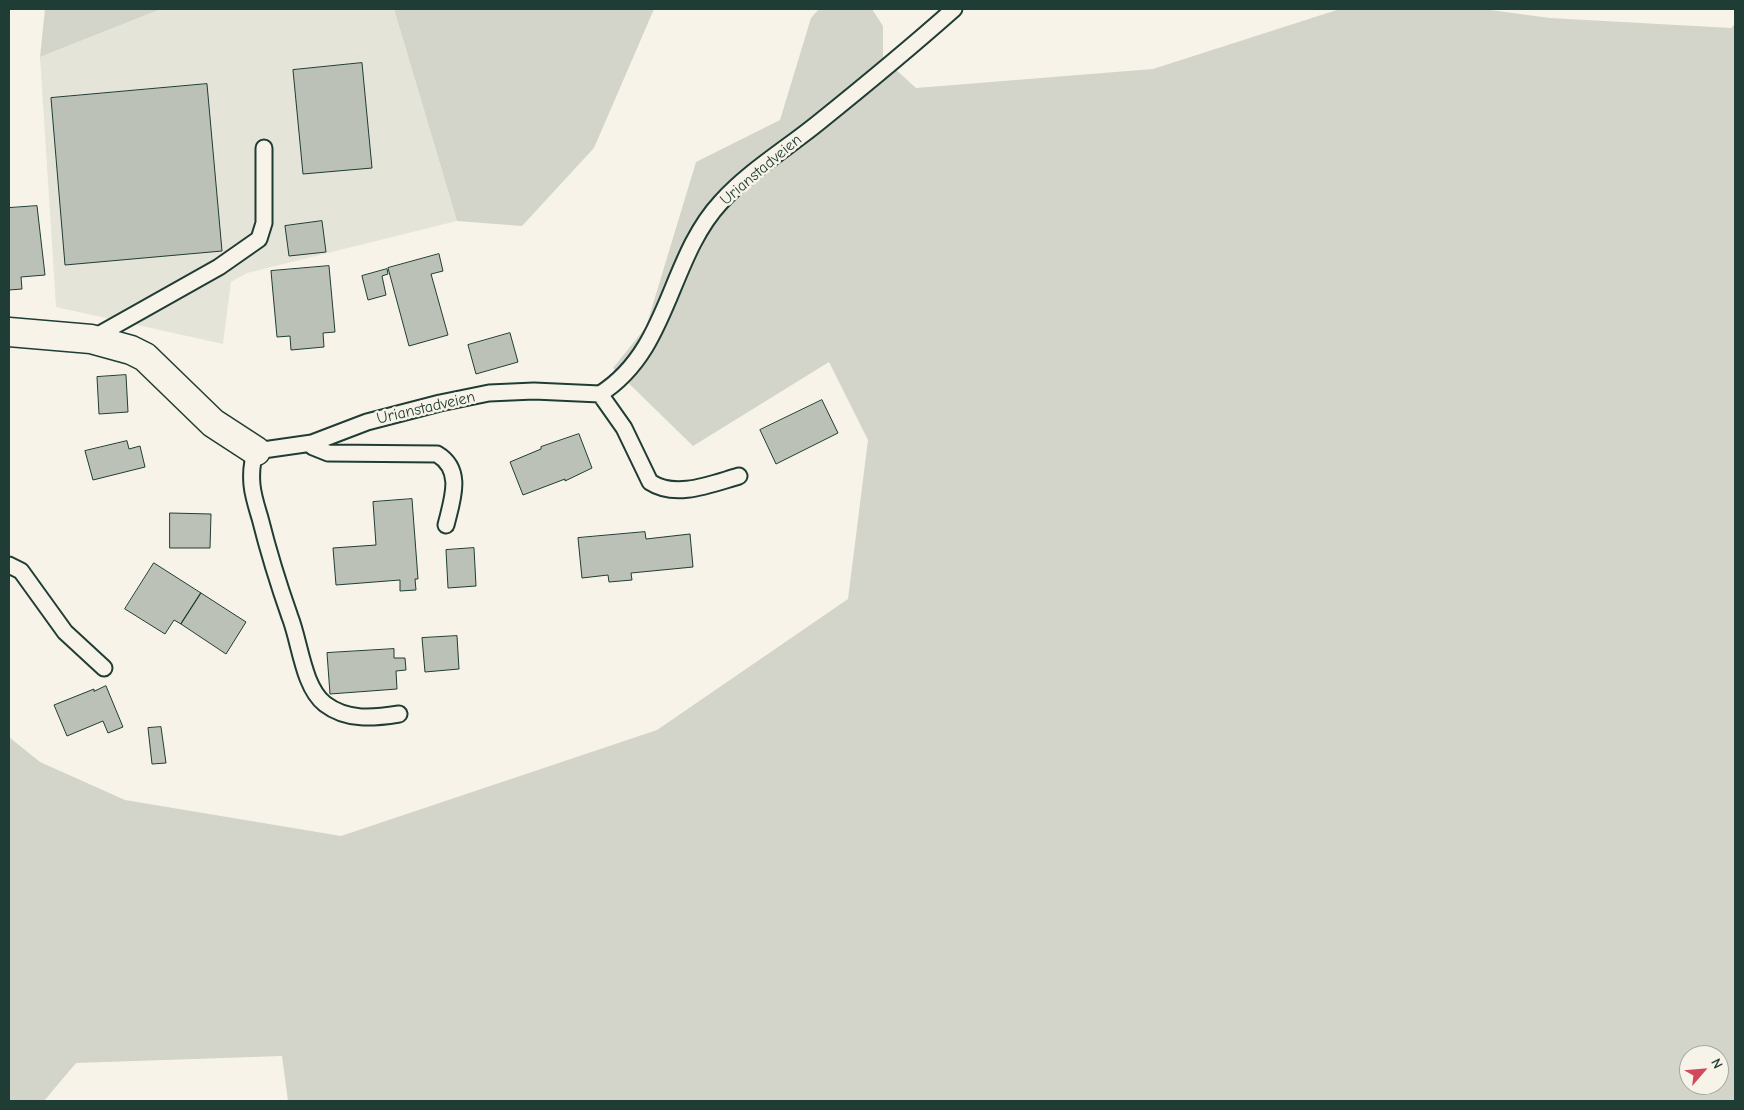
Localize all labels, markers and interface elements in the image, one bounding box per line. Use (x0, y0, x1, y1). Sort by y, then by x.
street label: Urianstadveien (716, 130, 806, 210)
street label: Urianstadveien (375, 387, 477, 429)
north arrow (1679, 1045, 1729, 1095)
text: N (1707, 1055, 1727, 1071)

